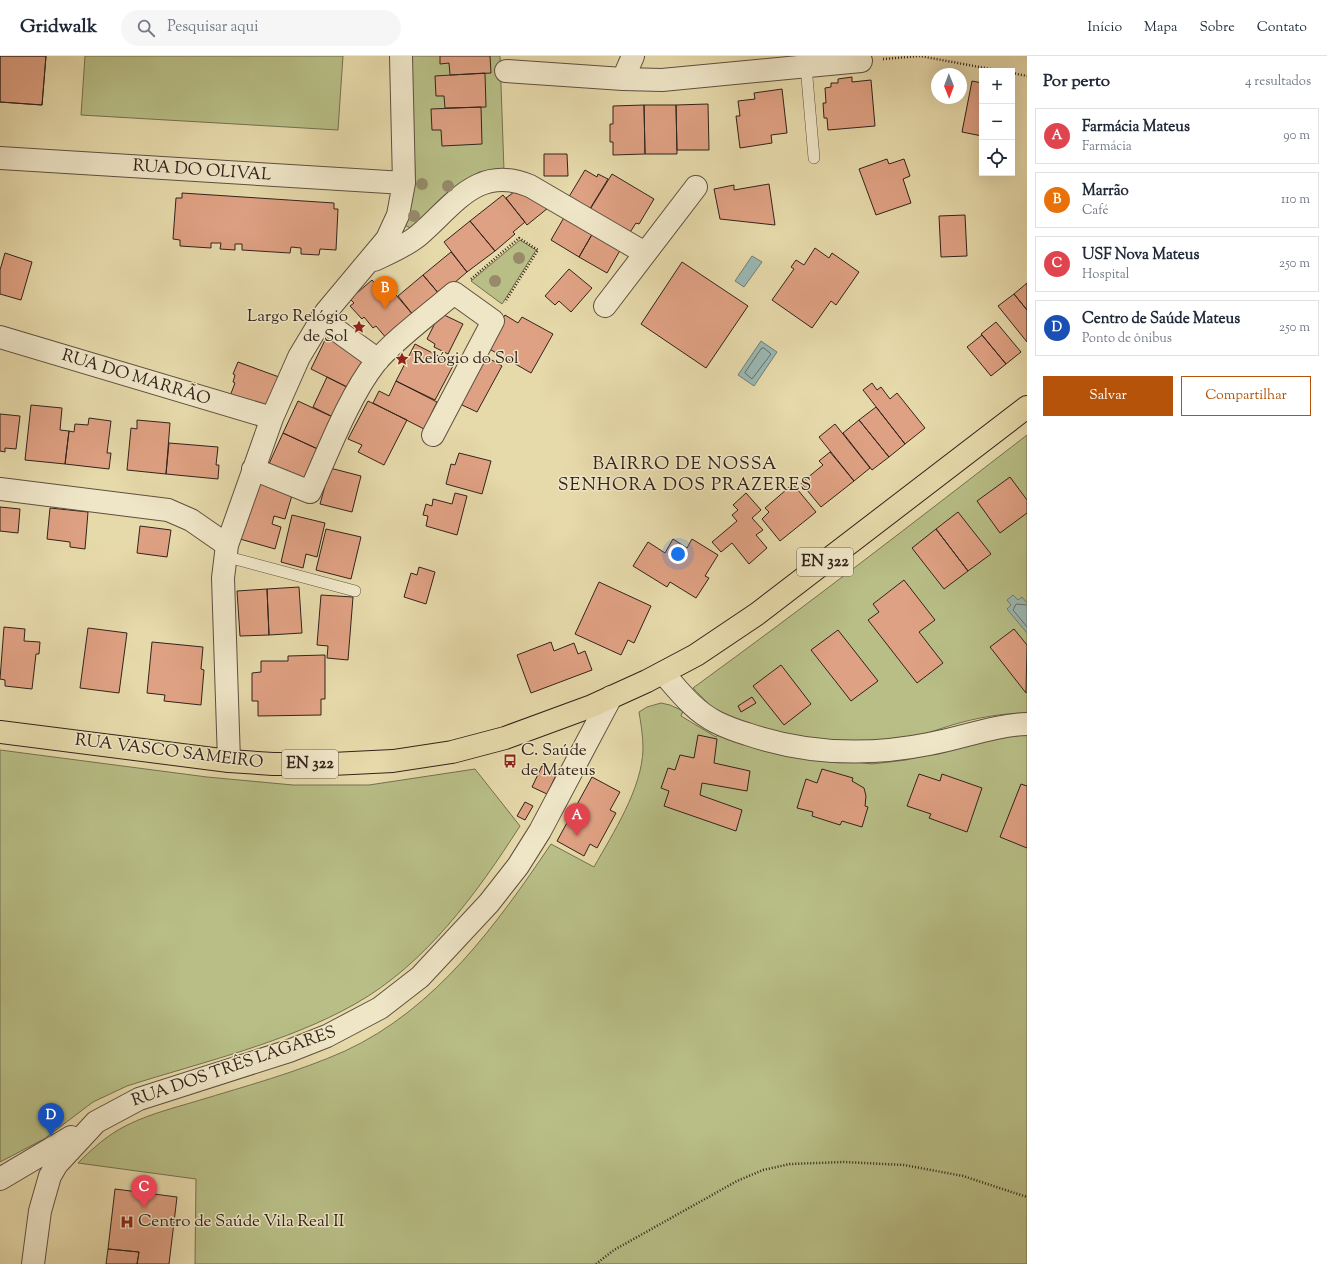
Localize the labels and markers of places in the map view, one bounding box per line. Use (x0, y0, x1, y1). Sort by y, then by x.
pin: B (372, 276, 398, 309)
place label: Largo Relógio de Sol (247, 305, 348, 349)
place icon: Largo Relógio de Sol (351, 319, 367, 335)
place label: Relógio do Sol (413, 347, 519, 371)
place icon: Relógio do Sol (394, 351, 410, 367)
place label: C. Saúde de Mateus (521, 739, 596, 783)
bus stop icon: C. Saúde de Mateus (502, 753, 518, 769)
pin: A (564, 803, 590, 836)
pin: D (38, 1103, 64, 1136)
pin: C (131, 1175, 157, 1208)
place label: Centro de Saúde Vila Real II (138, 1210, 345, 1234)
hospital icon: Centro de Saúde Vila Real II (119, 1214, 135, 1230)

